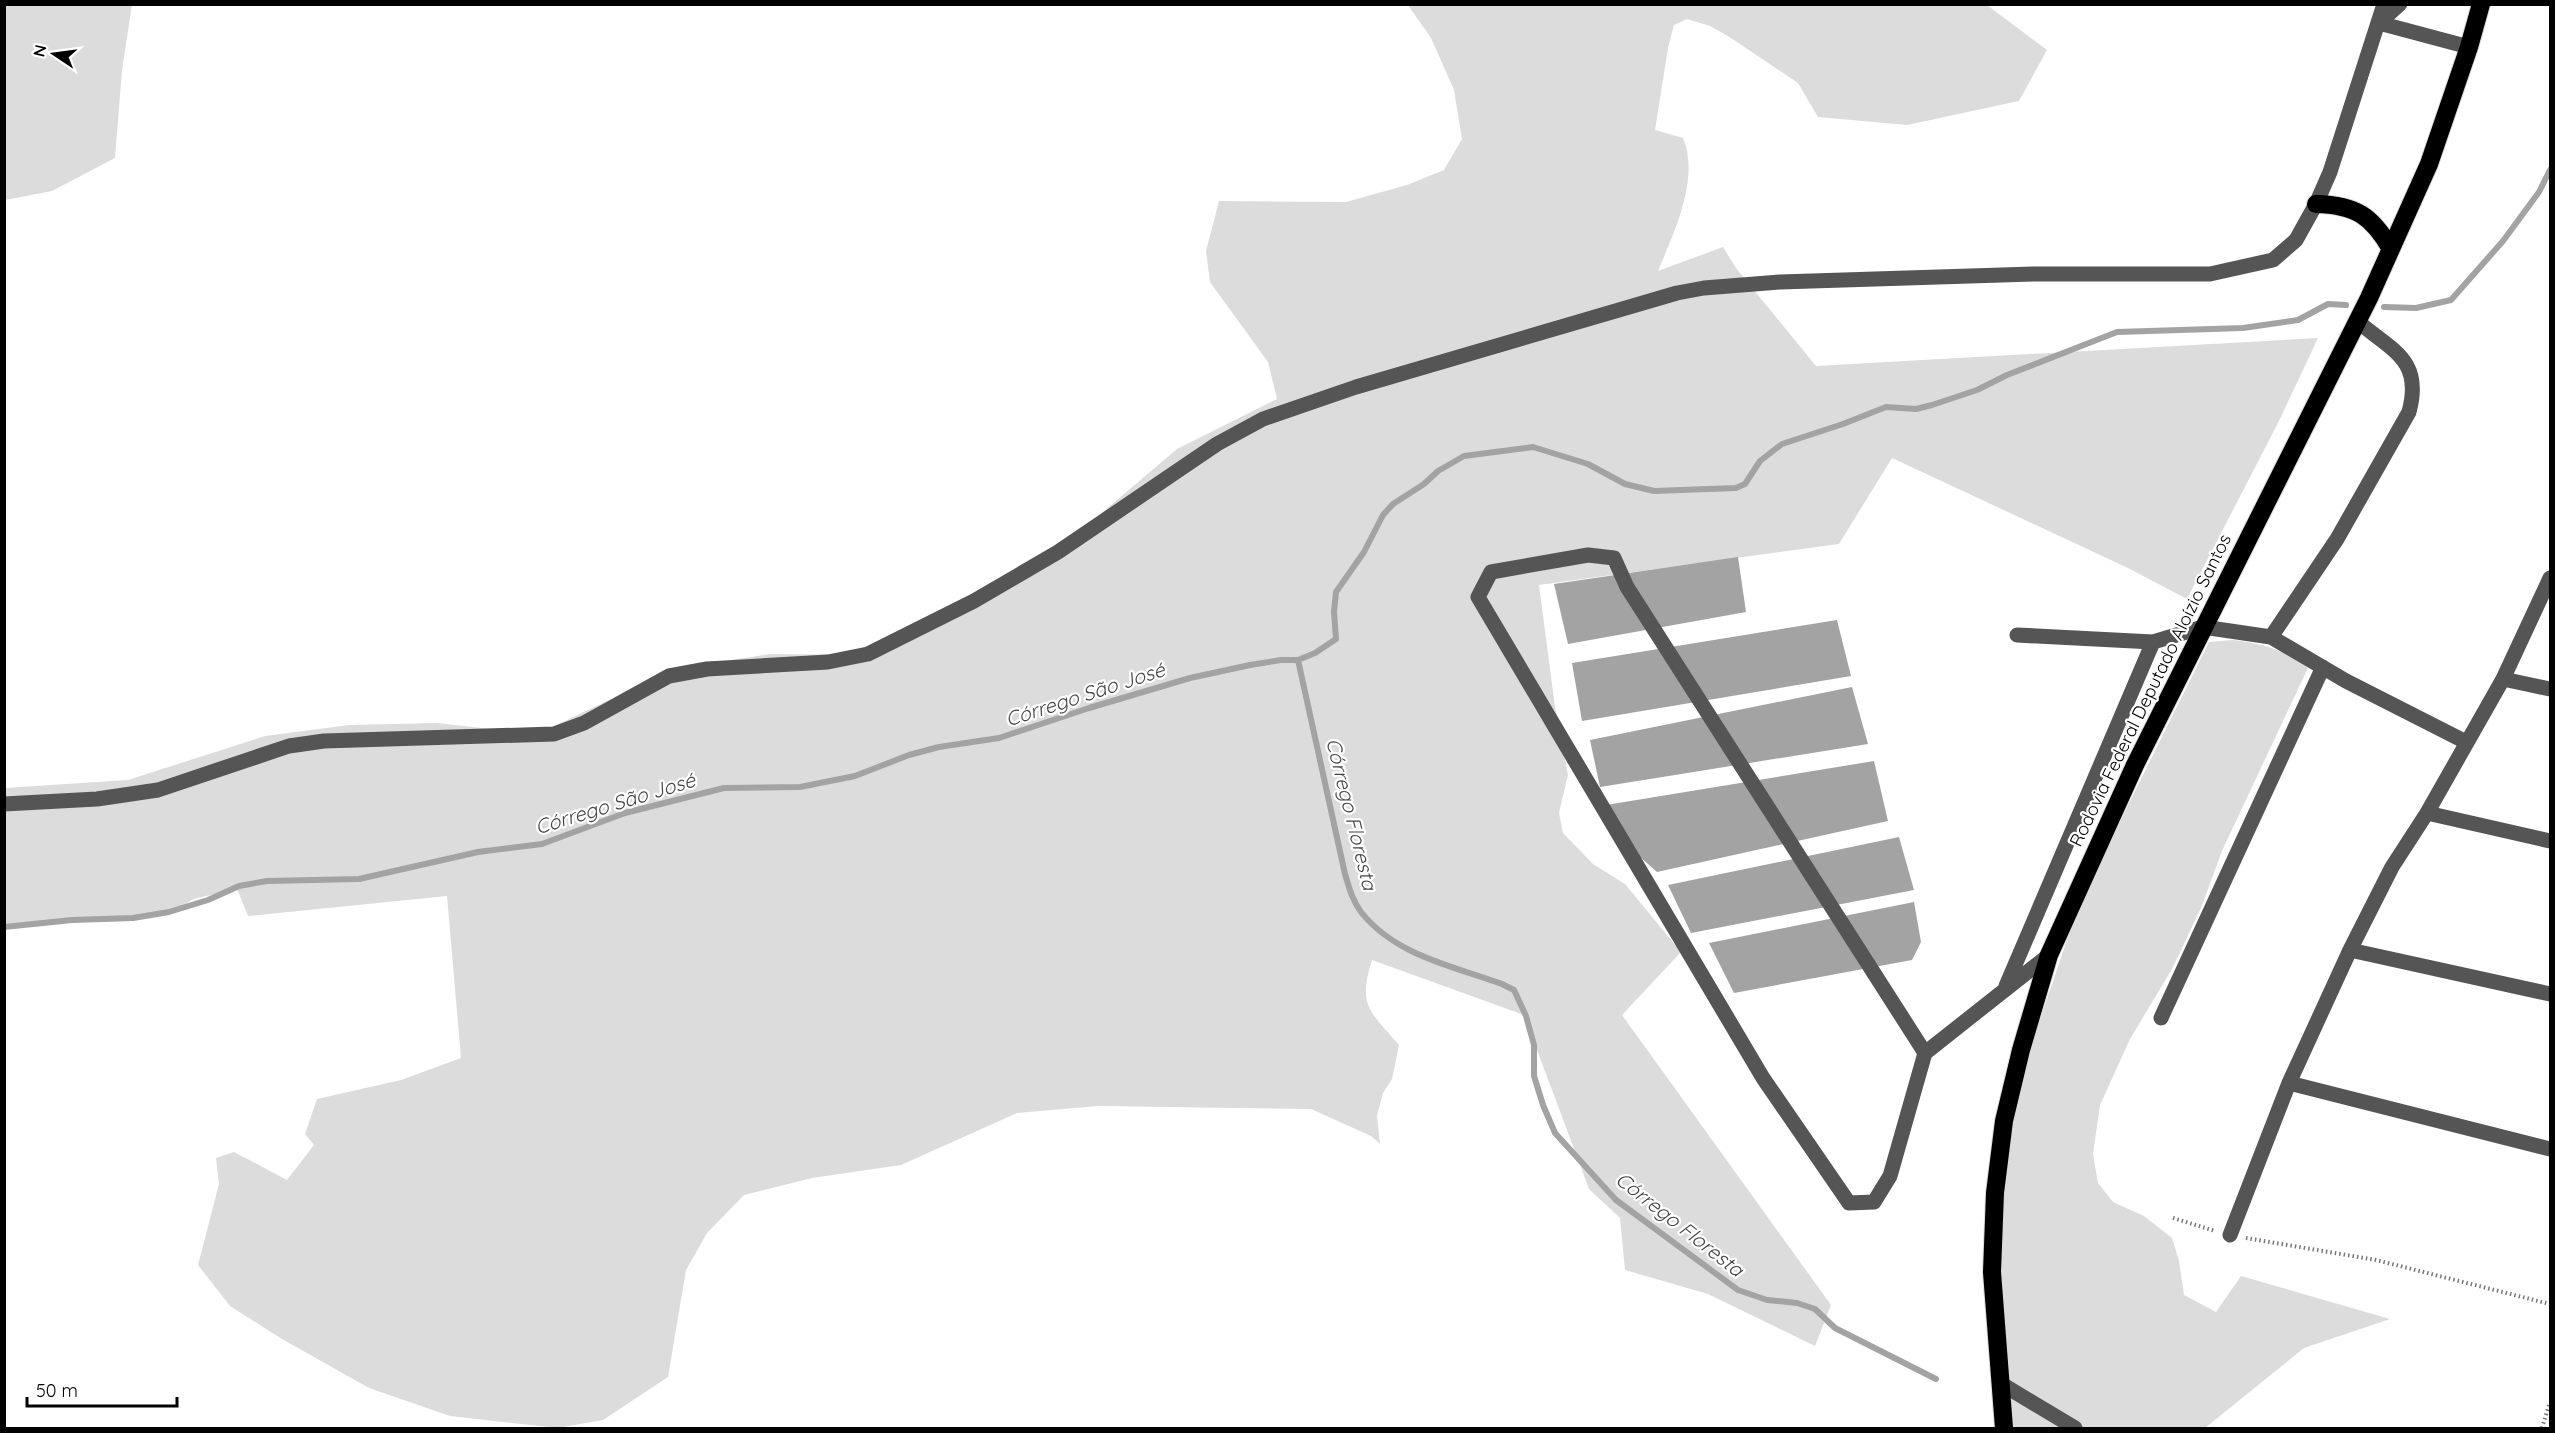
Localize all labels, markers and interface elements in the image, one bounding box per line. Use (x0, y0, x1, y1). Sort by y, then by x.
north arrow (24, 24, 84, 84)
text: N (28, 43, 50, 59)
street label: Rodovia Federal Deputado Aloízio Santos (2064, 530, 2236, 850)
water label: Córrego São José (1002, 656, 1168, 732)
water label: Córrego Floresta (1321, 736, 1383, 894)
water label: Córrego São José (532, 767, 699, 839)
water label: Córrego Floresta (1611, 1166, 1750, 1283)
scale bar (27, 1370, 177, 1408)
text: 50 m (36, 1379, 78, 1402)

